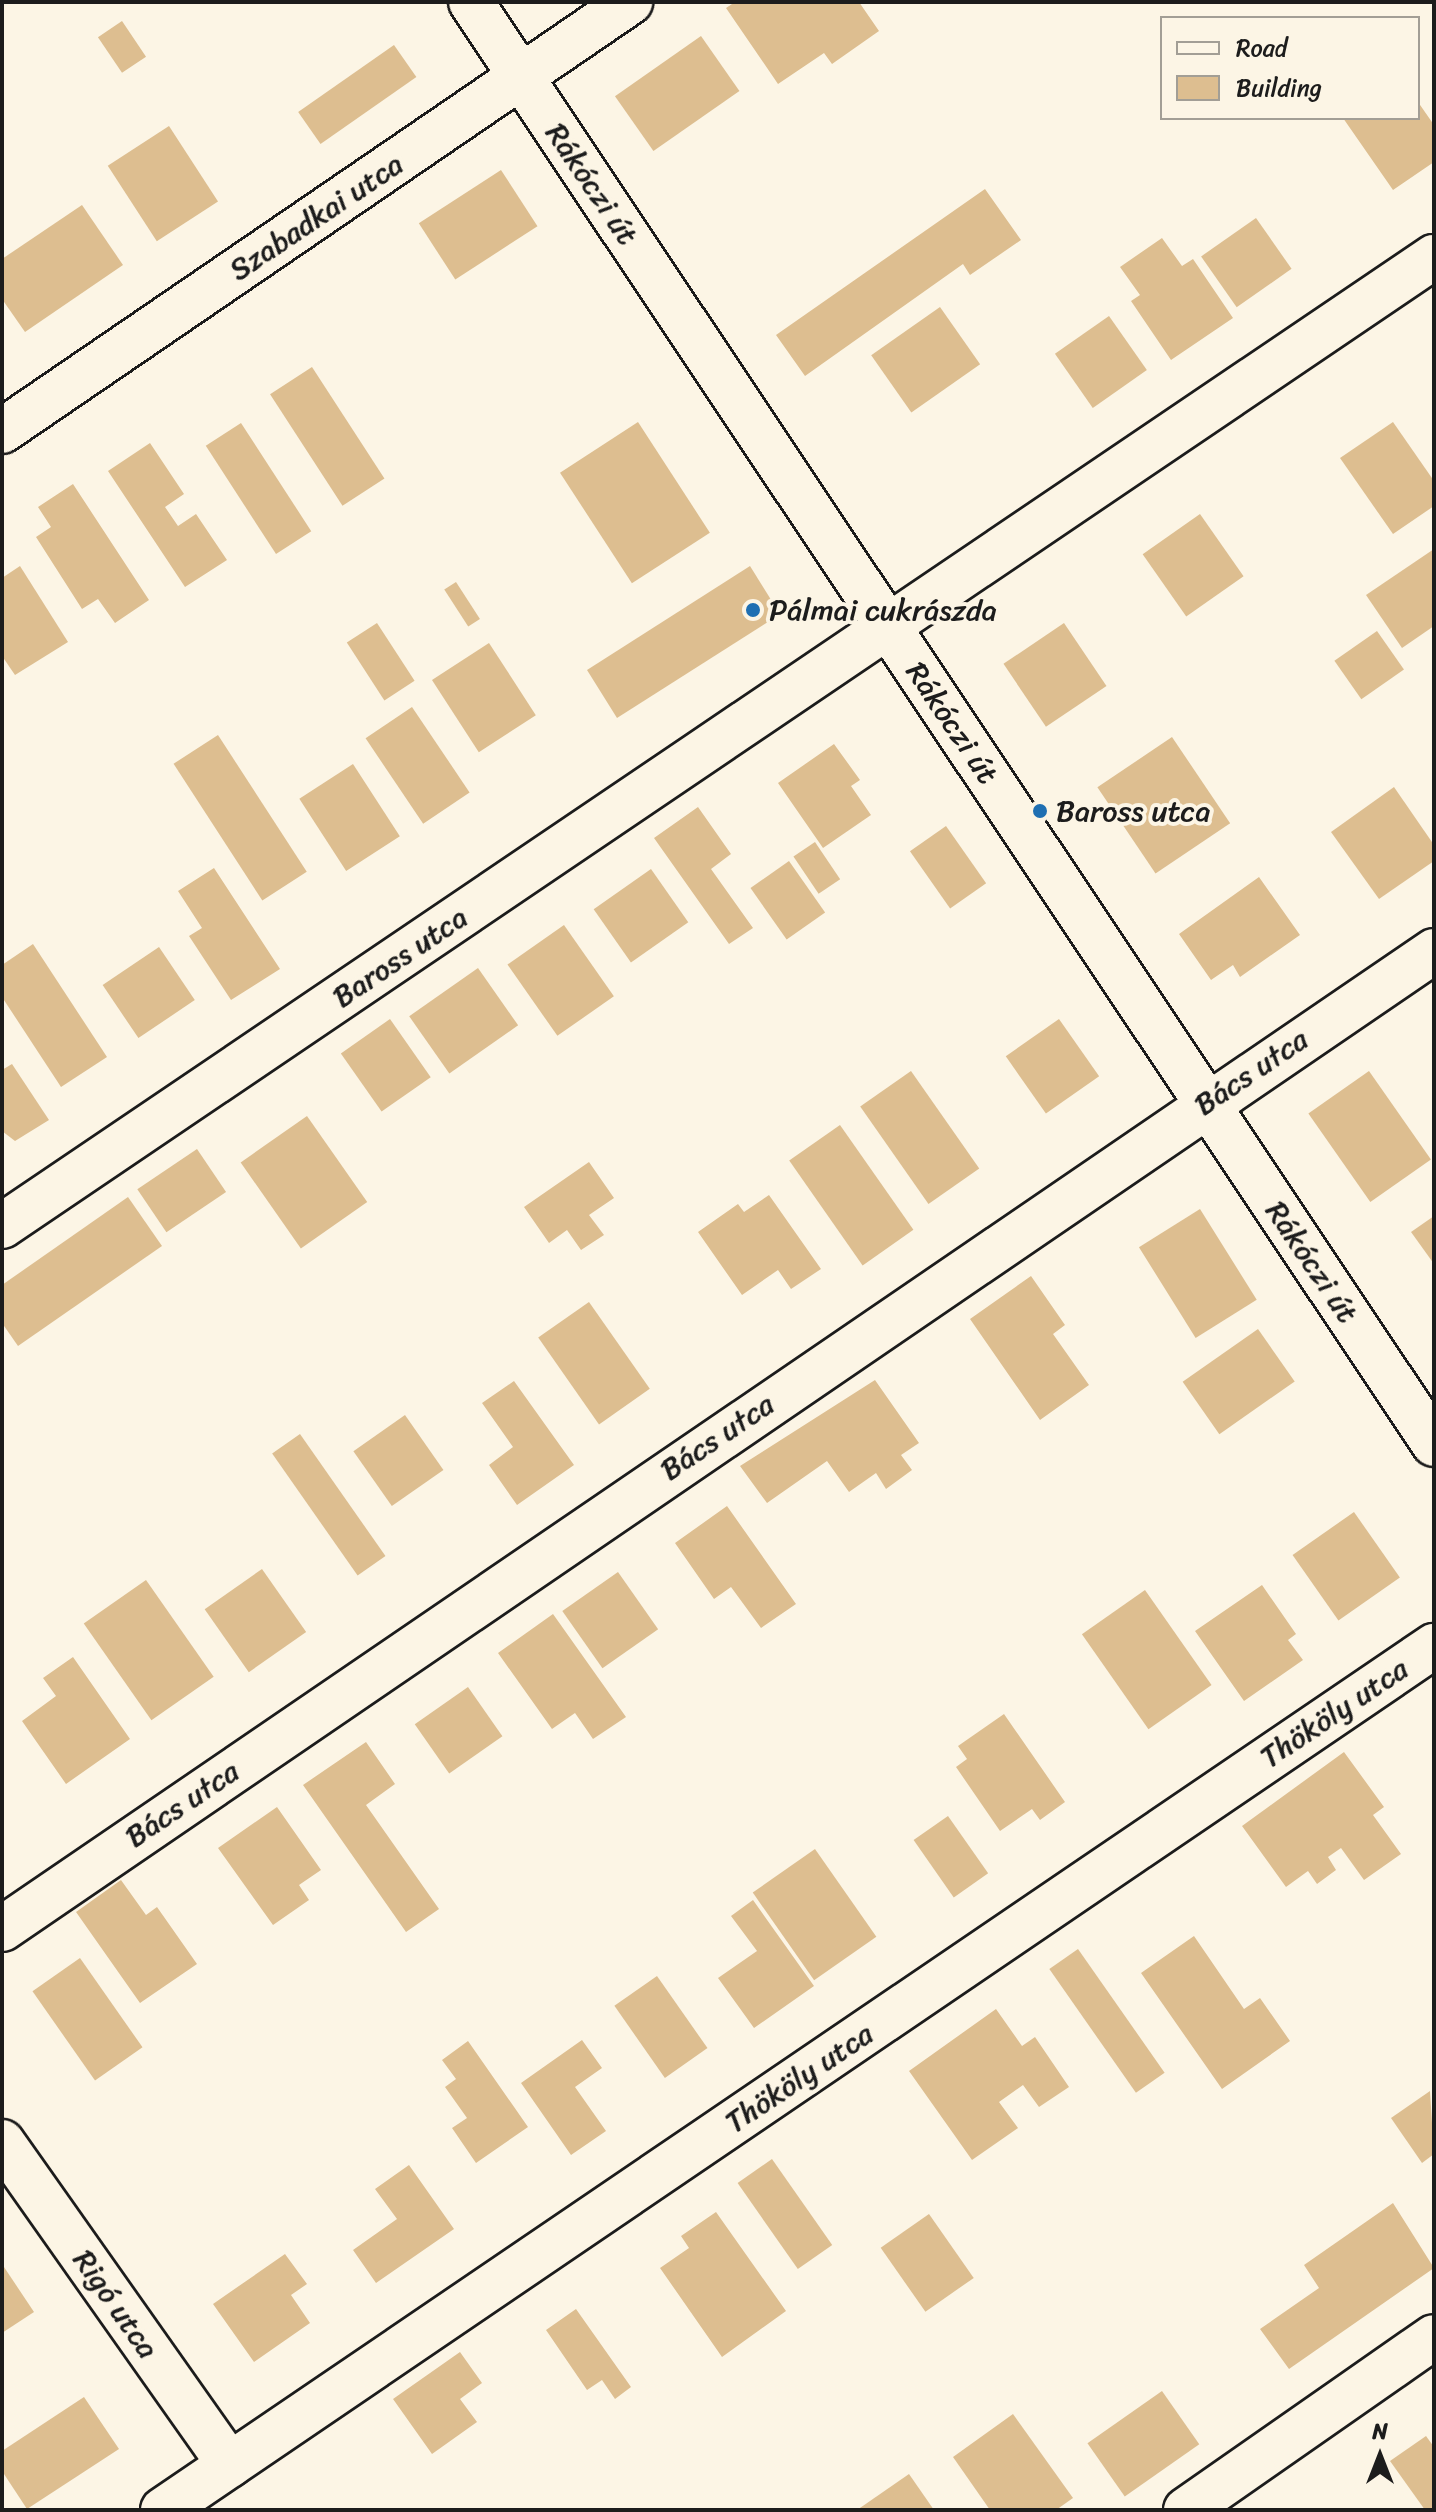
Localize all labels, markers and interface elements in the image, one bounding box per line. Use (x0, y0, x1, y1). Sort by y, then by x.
legend (1160, 16, 1420, 120)
text: Road (1236, 27, 1287, 69)
text: Building (1236, 67, 1322, 109)
street label: Rákóczi út (538, 116, 646, 252)
street label: Szabadkai utca (222, 146, 410, 288)
place label: Pálmai cukrászda (769, 592, 998, 628)
marker: Pálmai cukrászda (744, 601, 762, 619)
street label: Rákóczi út (898, 655, 1006, 791)
place label: Baross utca (1056, 793, 1211, 829)
marker: Baross utca (1031, 802, 1049, 820)
street label: Baross utca (326, 899, 474, 1015)
street label: Bács utca (1187, 1021, 1315, 1123)
street label: Rákóczi út (1258, 1194, 1366, 1330)
street label: Bács utca (653, 1386, 781, 1488)
street label: Thököly utca (1253, 1651, 1415, 1775)
street label: Bács utca (118, 1753, 246, 1855)
street label: Thököly utca (718, 2016, 880, 2140)
street label: Rigó utca (66, 2243, 166, 2365)
text: N (1372, 2412, 1388, 2451)
north arrow (1340, 2416, 1420, 2496)

